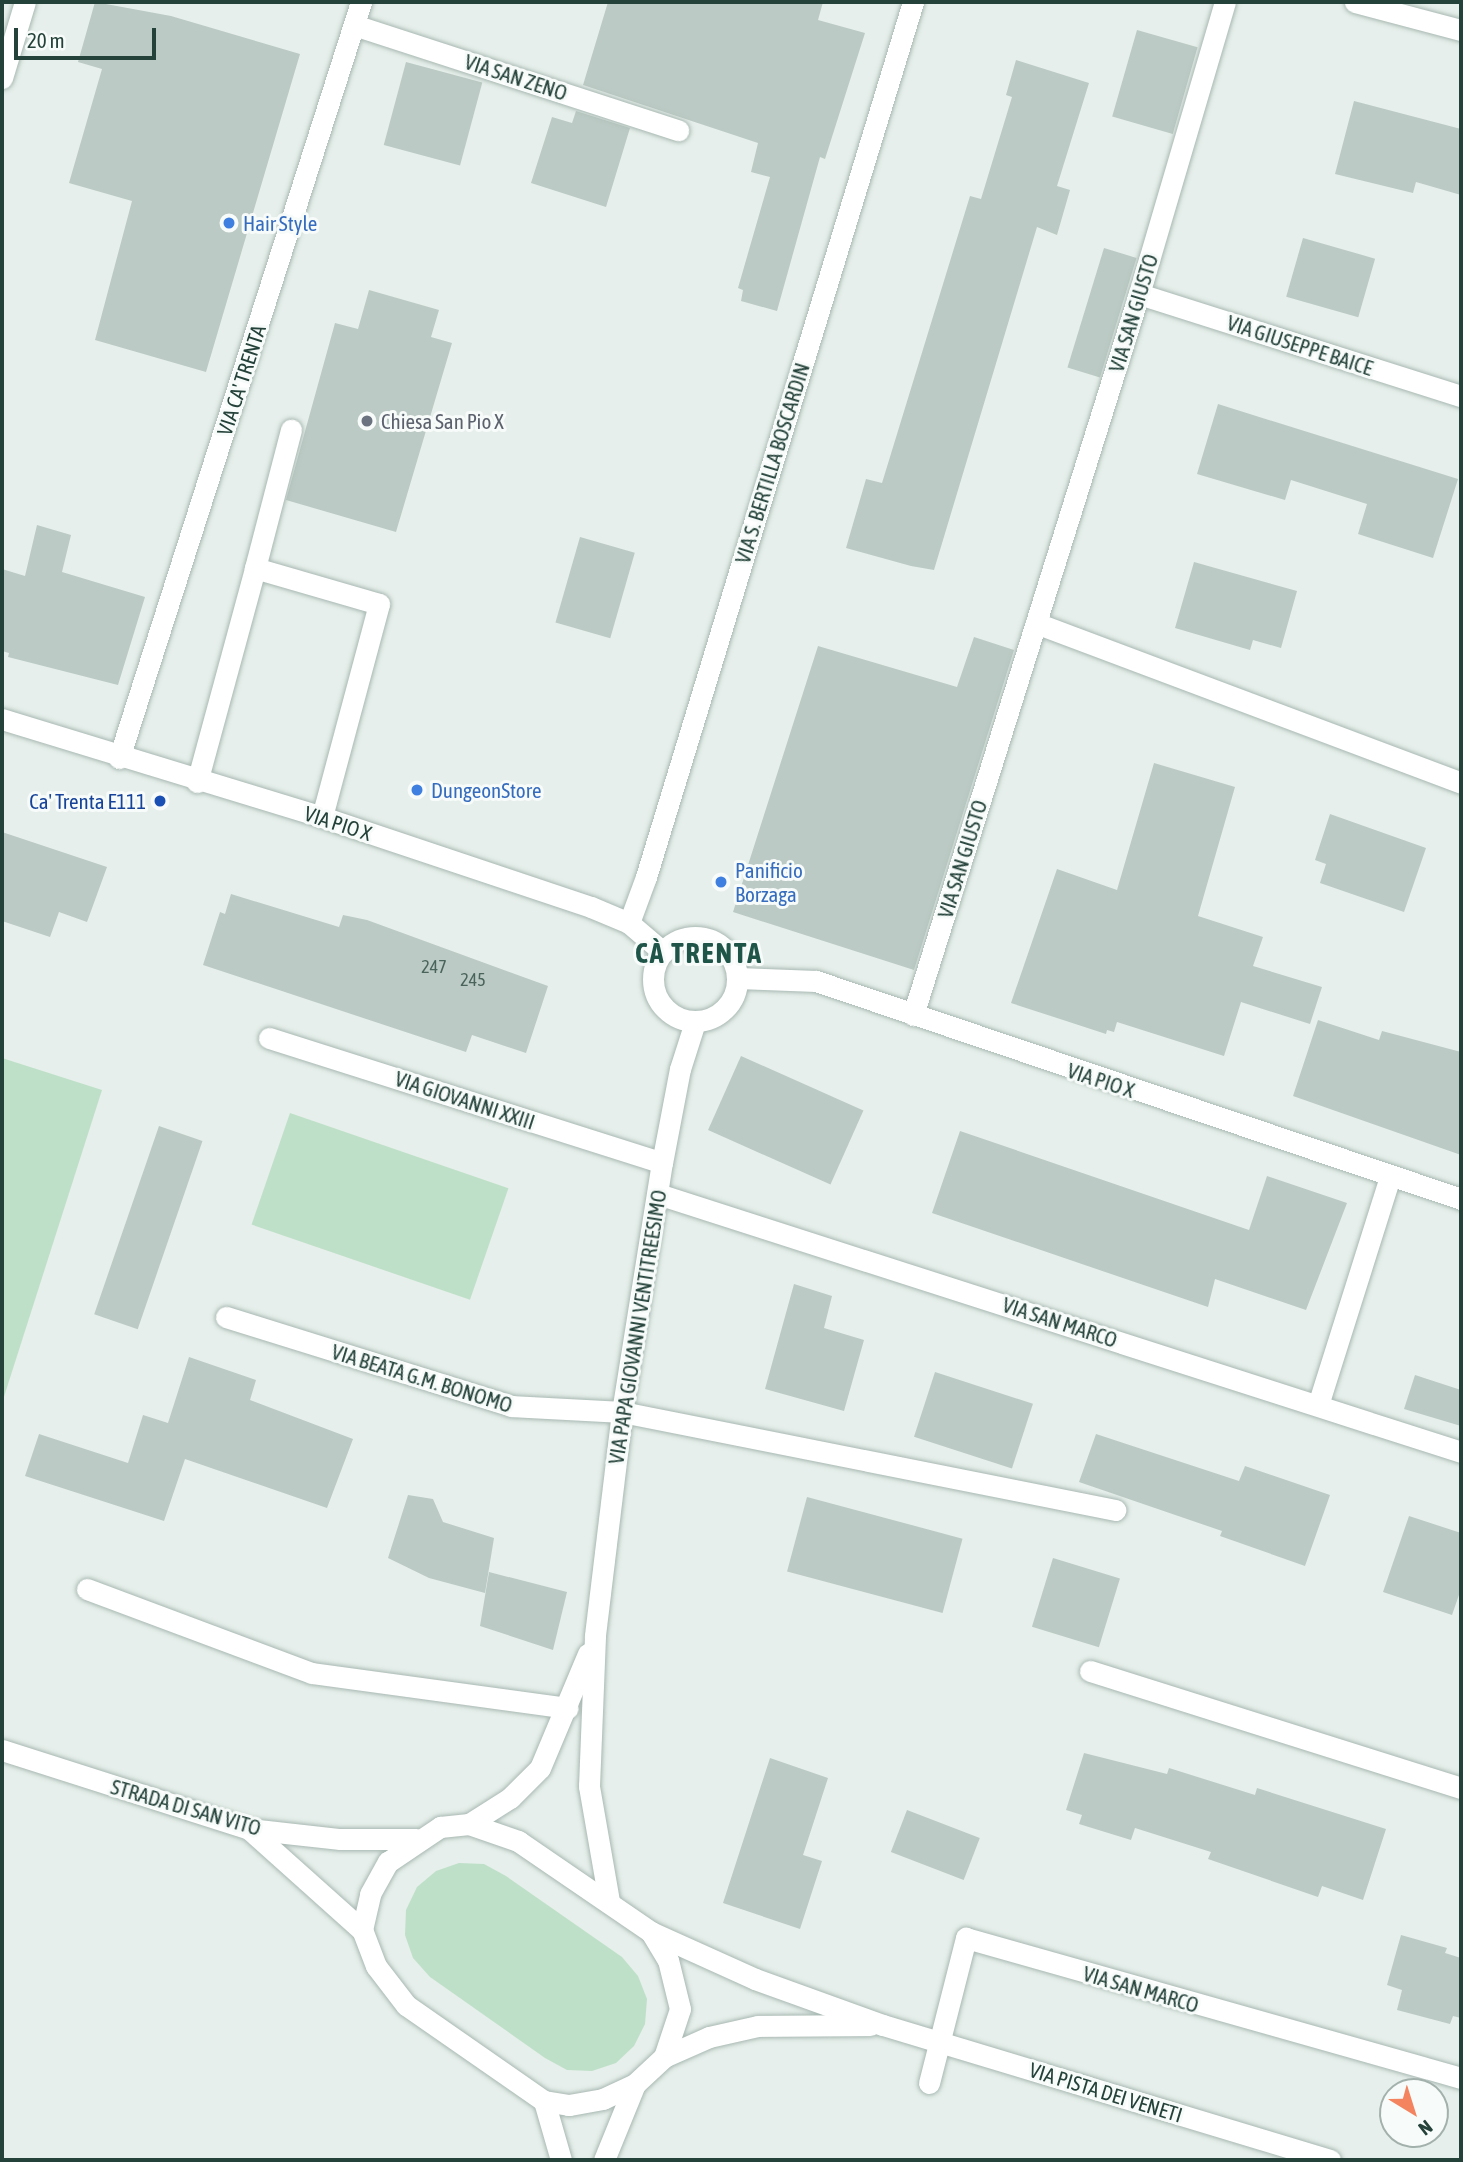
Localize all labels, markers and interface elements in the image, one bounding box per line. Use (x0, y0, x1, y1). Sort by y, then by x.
scale bar (18, 14, 159, 58)
text: 20 m (27, 28, 65, 52)
street label: VIA SAN ZENO (462, 49, 570, 105)
place label: Hair Style (243, 210, 317, 236)
marker: Hair Style (221, 215, 237, 231)
street label: VIA SAN GIUSTO (1103, 251, 1163, 375)
street label: VIA GIUSEPPE BAICE (1224, 310, 1376, 380)
street label: VIA CA' TRENTA (211, 322, 271, 438)
street label: VIA S. BERTILLA BOSCARDIN (729, 360, 815, 566)
place label: Chiesa San Pio X (381, 408, 504, 434)
marker: Chiesa San Pio X (359, 413, 375, 429)
place label: DungeonStore (431, 777, 541, 803)
marker: DungeonStore (409, 782, 425, 798)
place label: Ca' Trenta E111 (29, 788, 146, 814)
marker: Ca' Trenta E111 (152, 793, 168, 809)
street label: VIA SAN GIUSTO (932, 797, 992, 921)
street label: VIA PIO X (301, 800, 375, 846)
place label: Panificio Borzaga (735, 857, 803, 907)
marker: Panificio Borzaga (713, 874, 729, 890)
district label: CÀ TRENTA (636, 936, 762, 970)
house number: 247 (421, 956, 447, 978)
house number: 245 (460, 969, 486, 991)
street label: VIA PIO X (1064, 1057, 1138, 1103)
street label: VIA GIOVANNI XXIII (392, 1066, 538, 1134)
street label: VIA PAPA GIOVANNI VENTITREESIMO (603, 1188, 671, 1466)
street label: VIA SAN MARCO (999, 1292, 1121, 1352)
street label: VIA BEATA G.M. BONOMO (329, 1339, 515, 1417)
street label: STRADA DI SAN VITO (108, 1774, 264, 1840)
street label: VIA SAN MARCO (1080, 1960, 1202, 2018)
street label: VIA PISTA DEI VENETI (1026, 2057, 1186, 2127)
north arrow (1379, 2078, 1449, 2148)
text: N (1415, 2116, 1437, 2140)

